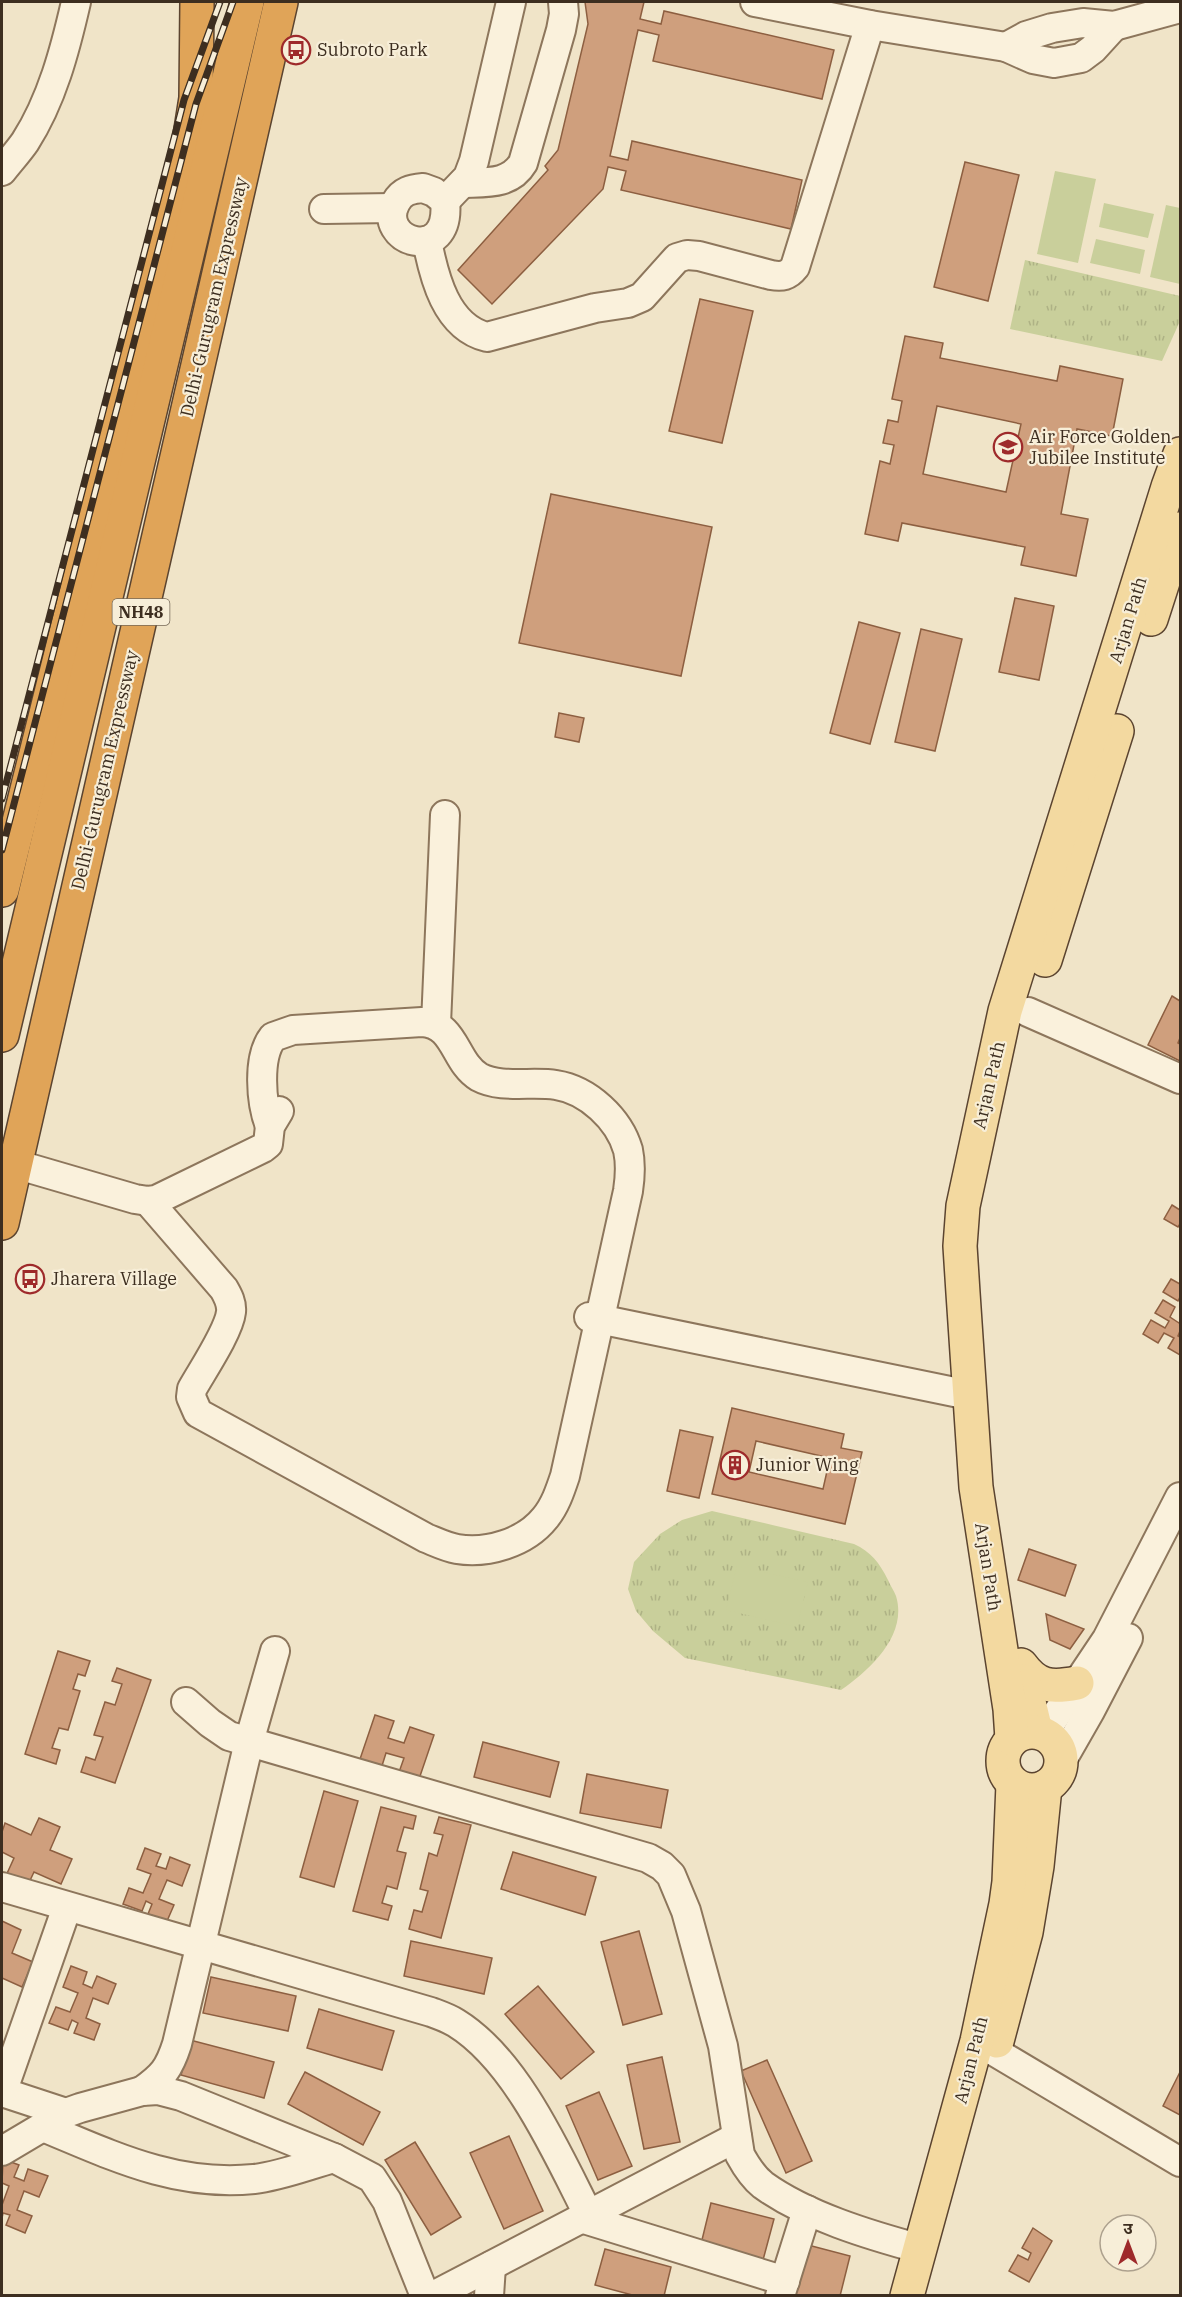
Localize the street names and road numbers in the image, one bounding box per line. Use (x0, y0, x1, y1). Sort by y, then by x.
street label: Delhi-Gurugram Expressway (175, 174, 252, 419)
street label: Arjan Path (1103, 574, 1152, 666)
road number: NH48 (112, 599, 170, 625)
street label: Delhi-Gurugram Expressway (66, 647, 143, 892)
street label: Arjan Path (967, 1039, 1010, 1131)
street label: Arjan Path (970, 1521, 1007, 1613)
street label: Arjan Path (949, 2014, 992, 2106)

